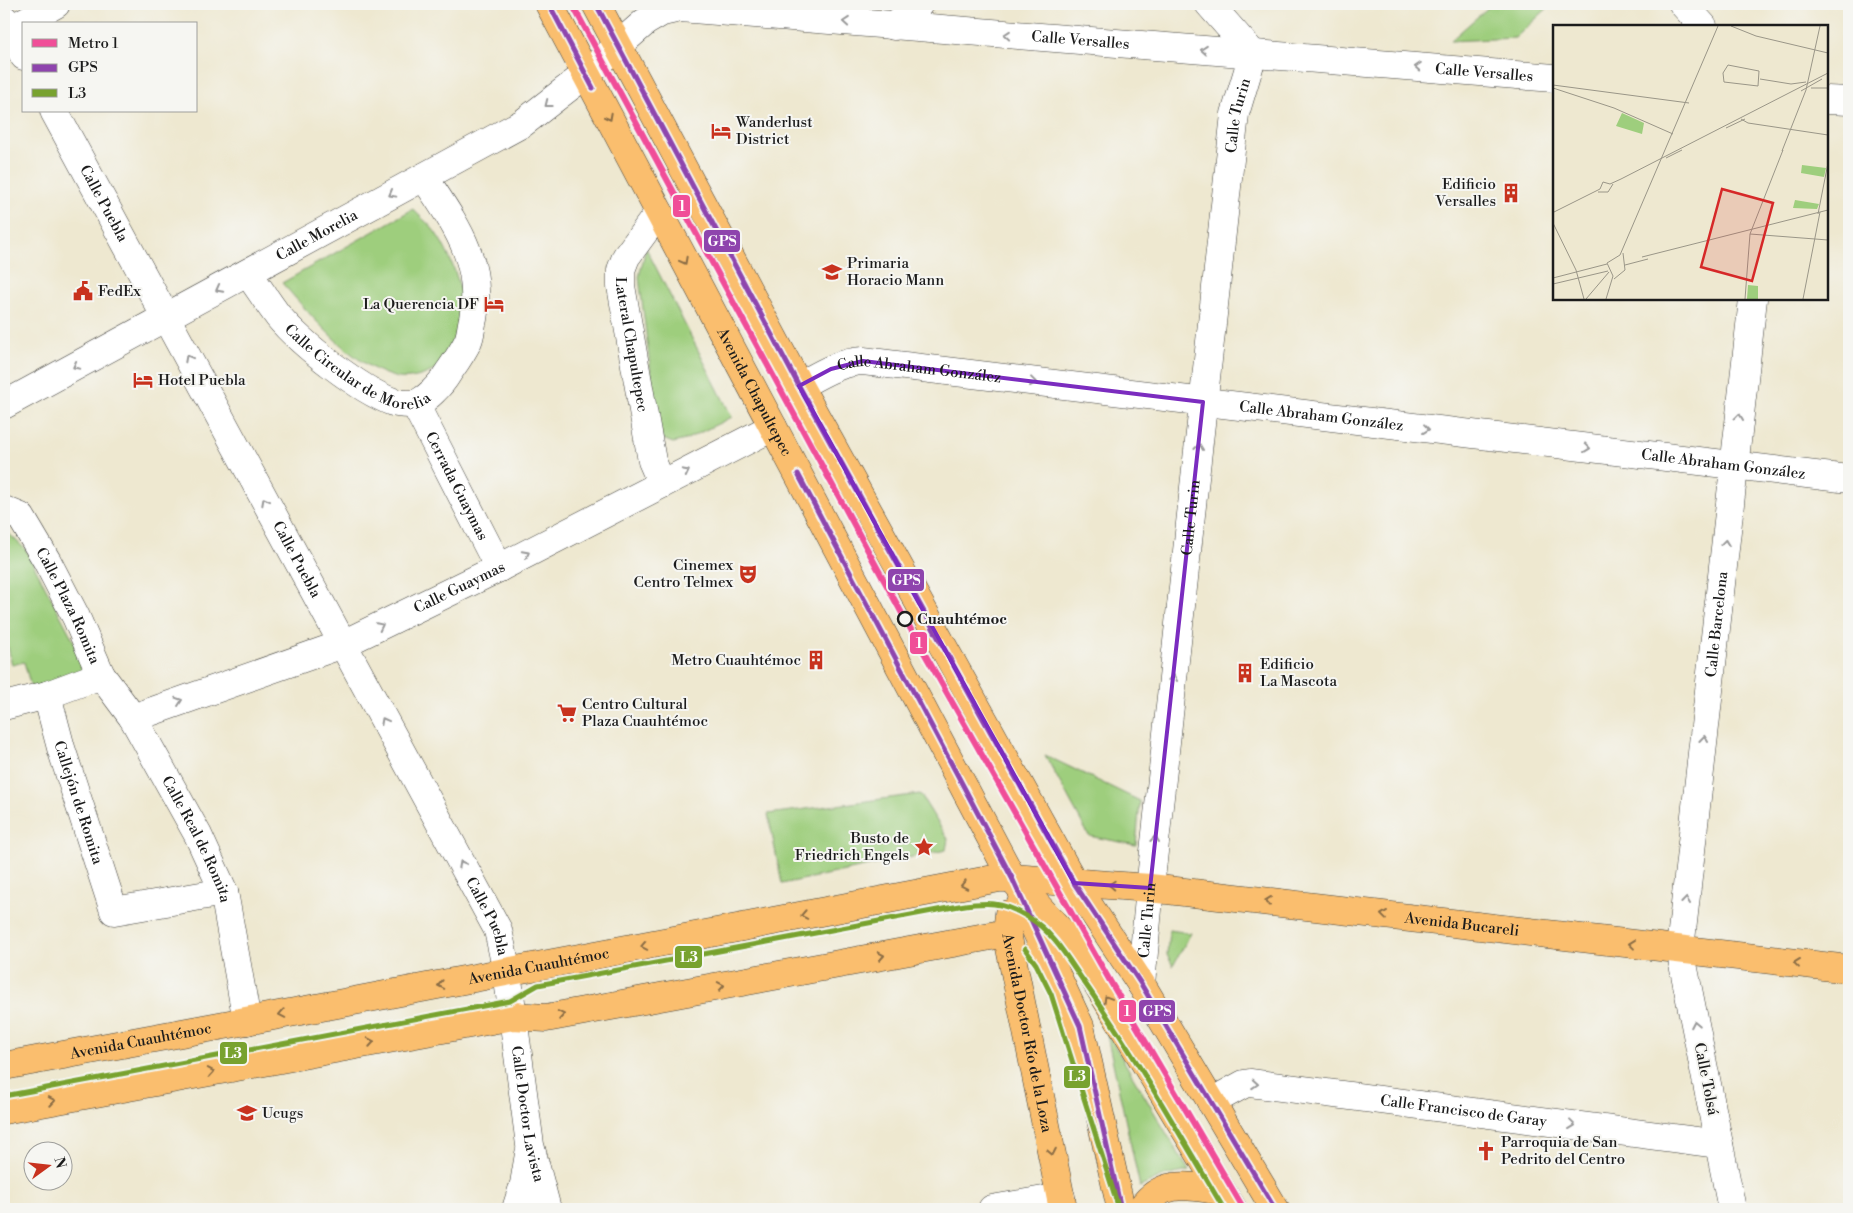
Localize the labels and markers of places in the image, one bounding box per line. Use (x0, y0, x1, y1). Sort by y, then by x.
place label: Wanderlust District (735, 113, 813, 149)
hotel icon: Wanderlust District (710, 120, 732, 142)
place label: Edificio Versalles (1434, 175, 1496, 211)
building icon: Edificio Versalles (1500, 182, 1522, 204)
place label: Primaria Horacio Mann (847, 254, 944, 290)
school or university icon: Primaria Horacio Mann (821, 261, 843, 283)
public building icon: FedEx (72, 280, 94, 302)
place label: FedEx (98, 282, 141, 301)
hotel icon: La Querencia DF (483, 293, 505, 315)
place label: La Querencia DF (363, 295, 479, 314)
hotel icon: Hotel Puebla (132, 369, 154, 391)
place label: Hotel Puebla (158, 371, 246, 390)
place label: Cinemex Centro Telmex (634, 556, 733, 592)
theatre icon: Cinemex Centro Telmex (737, 563, 759, 585)
place label: Cuauhtémoc (917, 610, 1007, 629)
marker: Cuauhtémoc (897, 611, 913, 627)
building icon: Metro Cuauhtémoc (805, 649, 827, 671)
place label: Metro Cuauhtémoc (671, 651, 801, 670)
place label: Edificio La Mascota (1260, 655, 1337, 691)
building icon: Edificio La Mascota (1234, 662, 1256, 684)
place label: Centro Cultural Plaza Cuauhtémoc (582, 695, 708, 731)
supermarket icon: Centro Cultural Plaza Cuauhtémoc (556, 702, 578, 724)
place label: Busto de Friedrich Engels (795, 829, 909, 865)
place icon: Busto de Friedrich Engels (913, 836, 935, 858)
school or university icon: Ucugs (236, 1102, 258, 1124)
place label: Ucugs (262, 1104, 303, 1123)
place label: Parroquia de San Pedrito del Centro (1501, 1133, 1625, 1169)
church icon: Parroquia de San Pedrito del Centro (1475, 1140, 1497, 1162)

